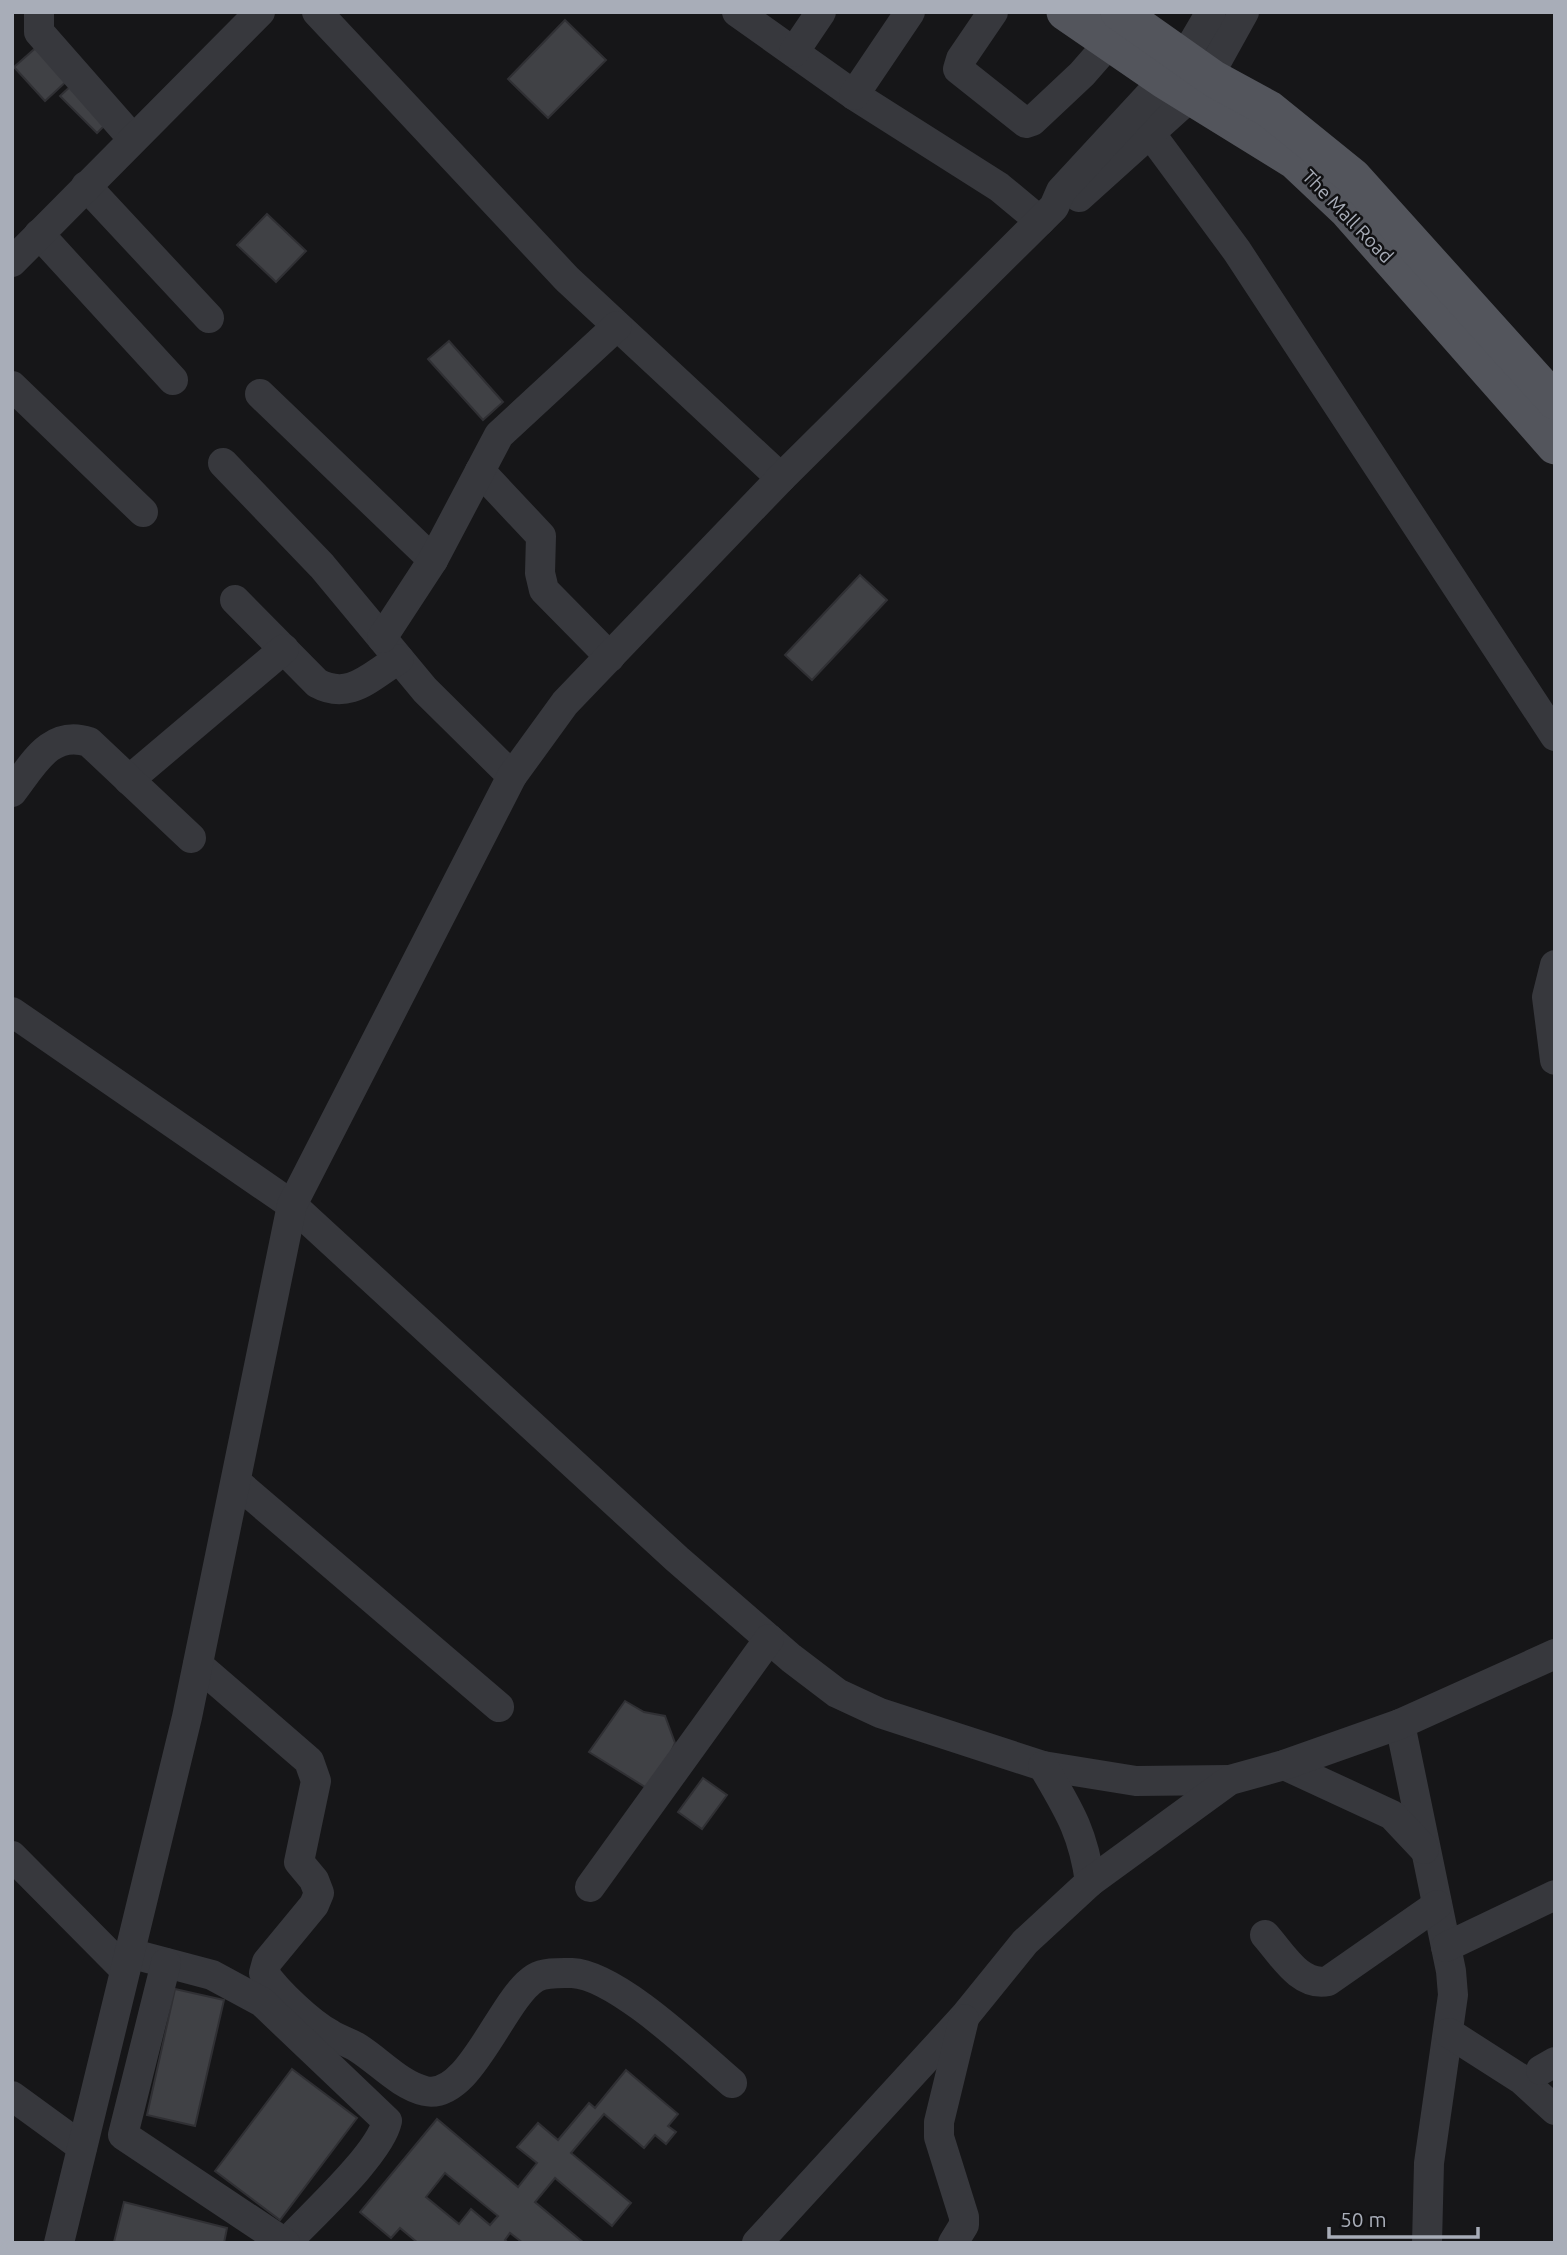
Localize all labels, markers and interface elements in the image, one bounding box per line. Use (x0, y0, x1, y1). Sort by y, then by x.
street label: The Mall Road (1298, 165, 1398, 267)
scale bar (1329, 2196, 1478, 2240)
text: 50 m (1340, 2207, 1387, 2231)

